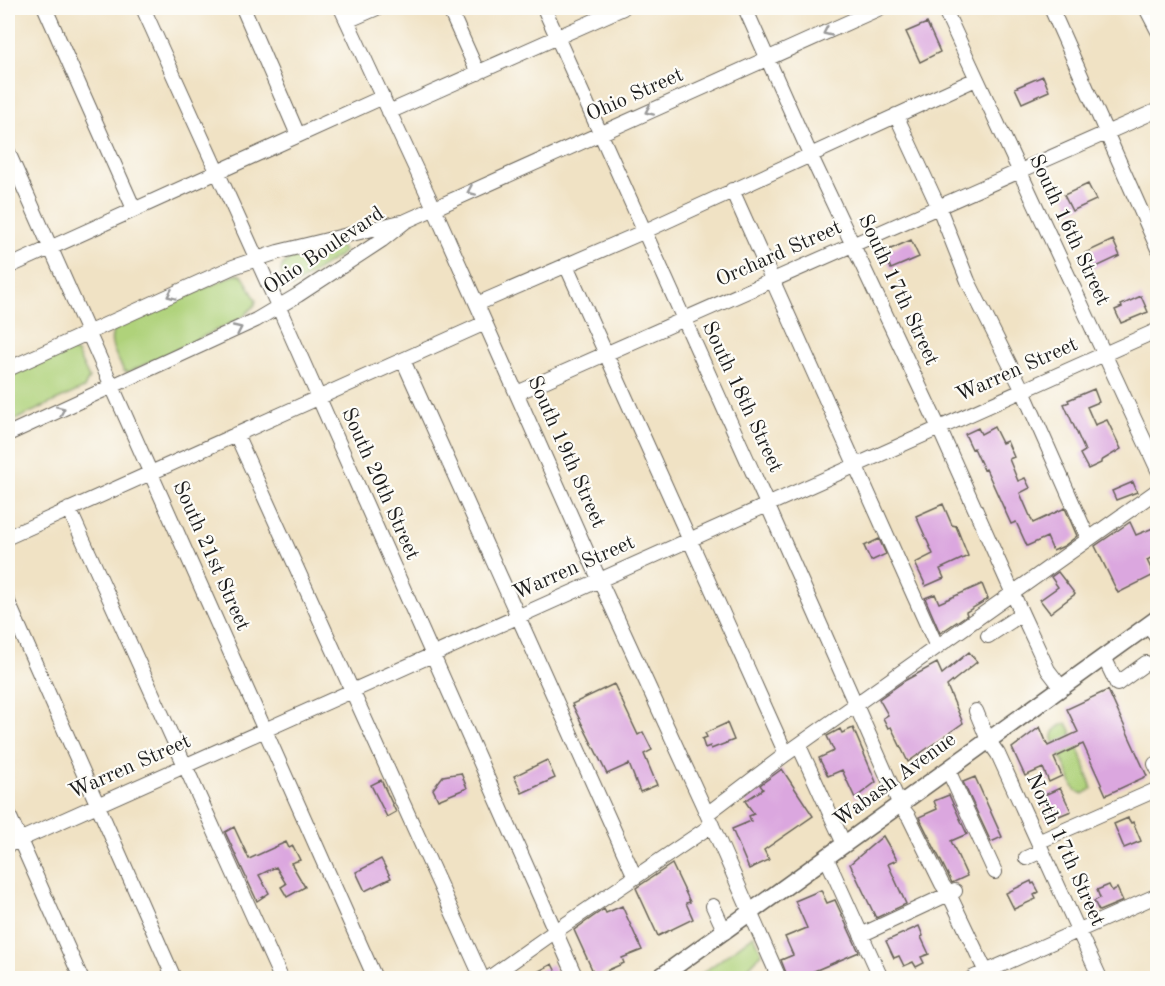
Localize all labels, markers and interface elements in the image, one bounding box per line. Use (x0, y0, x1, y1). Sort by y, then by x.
one-way arrow (822, 24, 833, 36)
street label: Ohio Street (583, 64, 687, 126)
one-way arrow (644, 104, 655, 116)
street label: South 16th Street (1025, 151, 1113, 309)
one-way arrow (466, 184, 477, 196)
street label: Ohio Boulevard (260, 203, 388, 299)
street label: South 17th Street (854, 211, 942, 369)
street label: Orchard Street (713, 217, 845, 291)
one-way arrow (167, 287, 178, 299)
street label: South 18th Street (698, 318, 786, 476)
one-way arrow (232, 324, 243, 336)
street label: Warren Street (953, 334, 1081, 406)
street label: South 19th Street (523, 373, 609, 531)
one-way arrow (55, 405, 66, 417)
street label: South 20th Street (337, 405, 423, 563)
street label: South 21st Street (169, 478, 253, 634)
street label: Warren Street (510, 532, 638, 604)
street label: Wabash Avenue (830, 729, 960, 831)
street label: Warren Street (66, 731, 194, 803)
street label: North 17th Street (1022, 771, 1108, 929)

